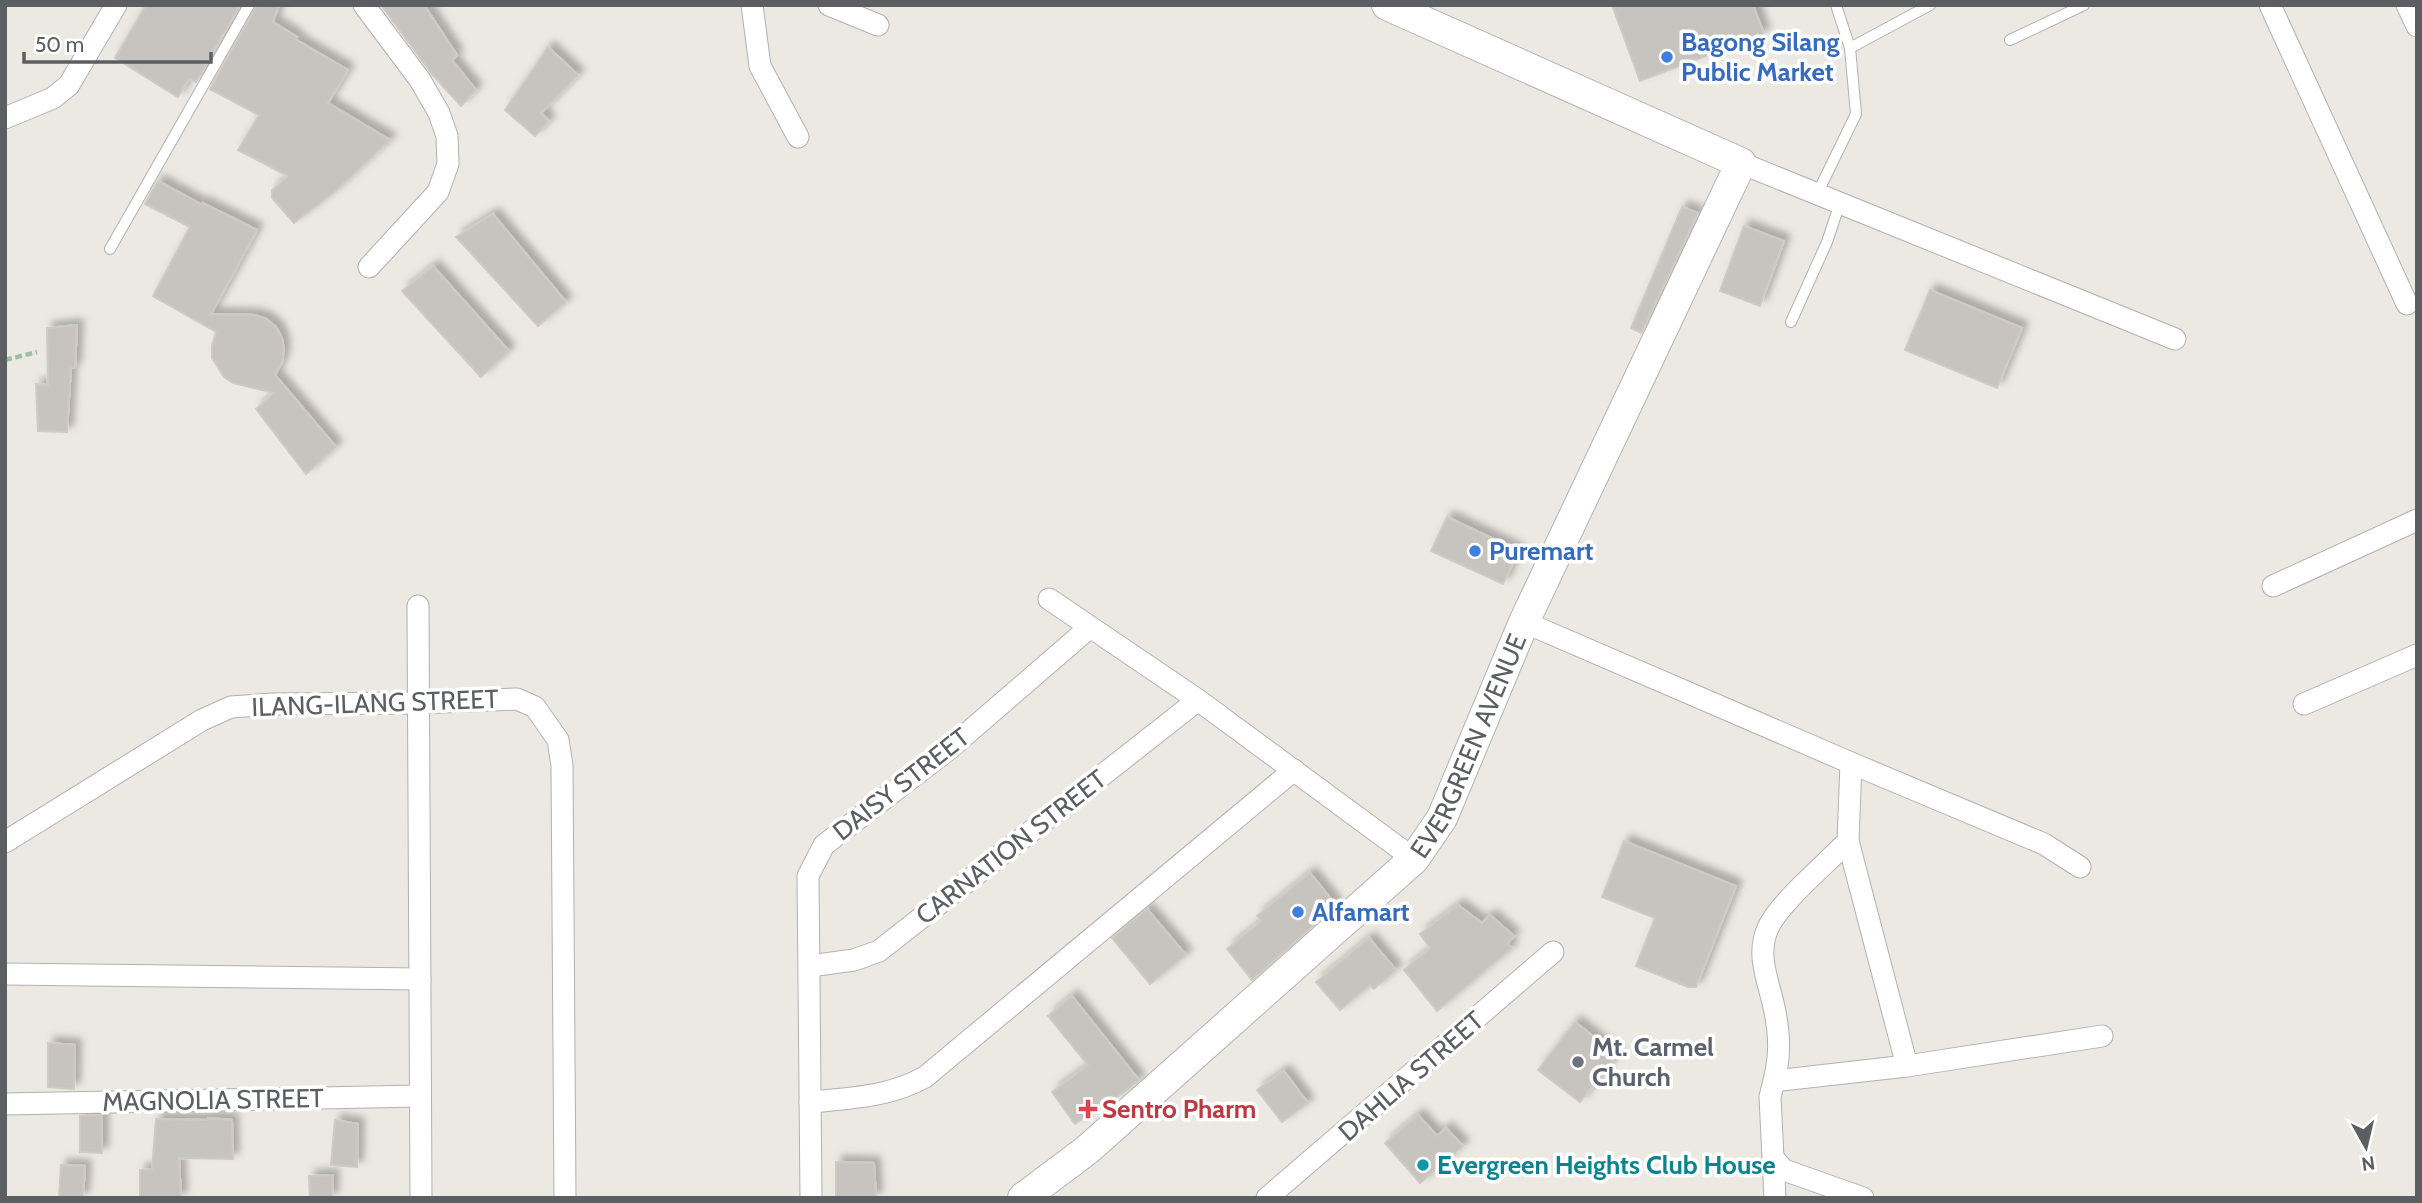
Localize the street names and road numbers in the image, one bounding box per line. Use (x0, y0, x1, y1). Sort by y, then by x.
street label: EVERGREEN AVENUE (1403, 629, 1533, 864)
street label: ILANG-ILANG STREET (251, 683, 499, 723)
street label: DAISY STREET (826, 721, 976, 847)
street label: CARNATION STREET (909, 763, 1113, 931)
street label: DAHLIA STREET (1332, 1004, 1490, 1148)
street label: MAGNOLIA STREET (102, 1082, 324, 1118)

